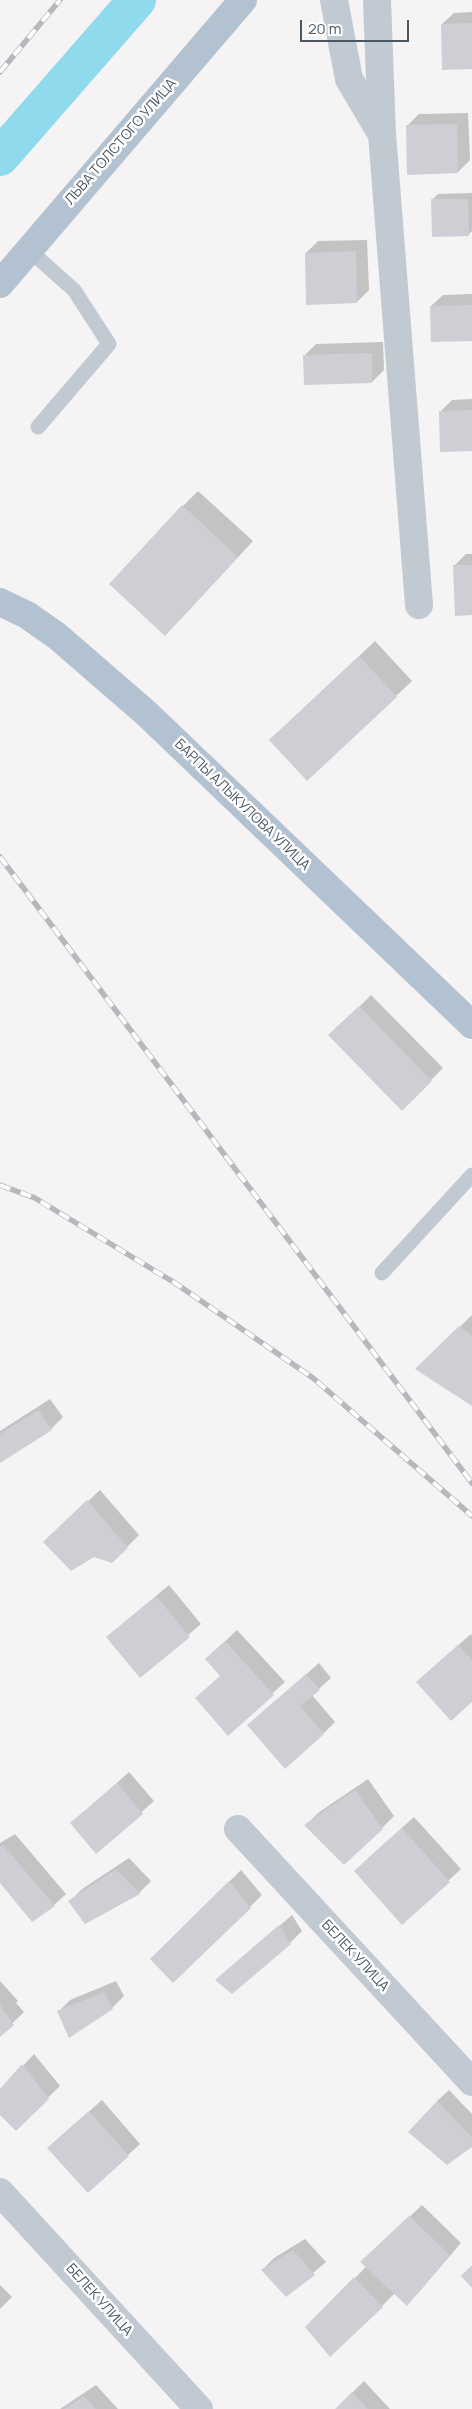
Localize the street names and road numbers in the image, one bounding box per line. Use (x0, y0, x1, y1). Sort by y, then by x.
street label: ЛЬВА ТОЛСТОГО УЛИЦА (62, 76, 180, 208)
street label: БАРПЫ АЛЫКУЛОВА УЛИЦА (171, 736, 313, 874)
street label: БЕЛЕК УЛИЦА (318, 1917, 392, 1995)
street label: БЕЛЕК УЛИЦА (62, 2260, 136, 2340)

